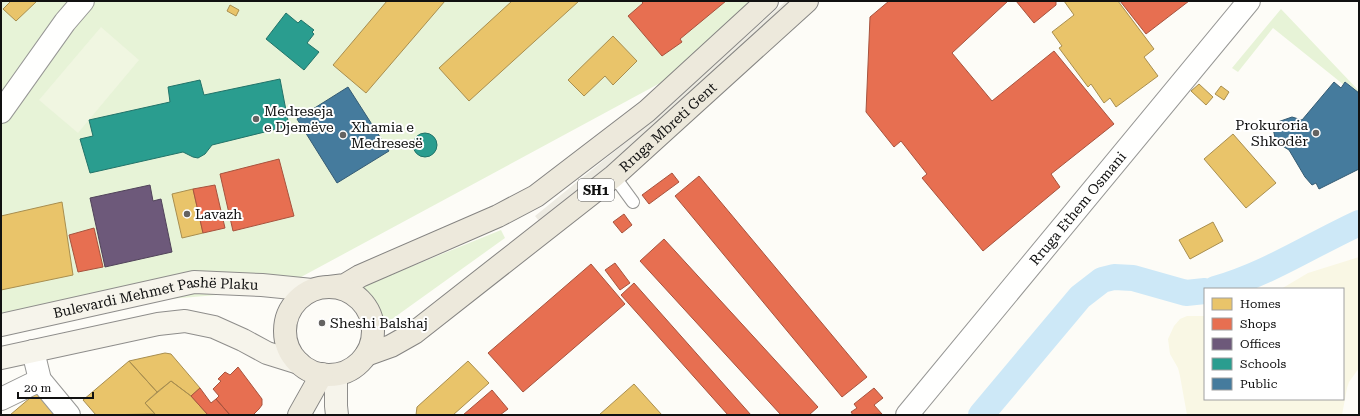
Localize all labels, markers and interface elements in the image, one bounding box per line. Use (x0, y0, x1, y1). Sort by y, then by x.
street label: Rruga Mbreti Gent (616, 79, 720, 175)
place label: Medreseja e Djemëve (264, 103, 334, 135)
marker: Medreseja e Djemëve (251, 114, 261, 124)
place label: Prokuroria Shkodër (1235, 117, 1308, 149)
place label: Xhamia e Medresesë (351, 119, 423, 151)
marker: Prokuroria Shkodër (1311, 128, 1321, 138)
marker: Xhamia e Medresesë (338, 130, 348, 140)
street label: Rruga Ethem Osmani (1026, 148, 1129, 268)
road number: SH1 (578, 179, 614, 201)
place label: Lavazh (195, 206, 242, 222)
marker: Lavazh (182, 209, 192, 219)
street label: Bulevardi Mehmet Pashë Plaku (52, 274, 259, 321)
legend (1204, 288, 1344, 400)
text: Homes (1240, 297, 1281, 311)
place label: Sheshi Balshaj (330, 315, 428, 331)
text: Shops (1240, 317, 1276, 331)
marker: Sheshi Balshaj (317, 318, 327, 328)
text: Offices (1240, 337, 1281, 351)
text: Schools (1240, 357, 1287, 371)
scale bar (18, 374, 93, 400)
text: Public (1240, 377, 1278, 391)
text: 20 m (24, 381, 51, 395)

